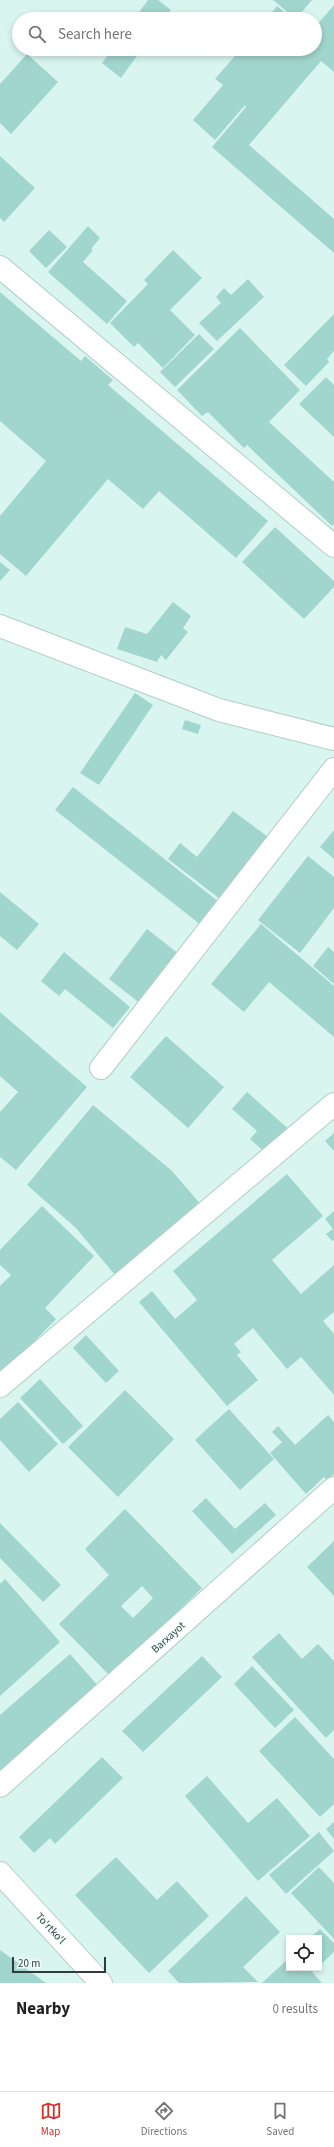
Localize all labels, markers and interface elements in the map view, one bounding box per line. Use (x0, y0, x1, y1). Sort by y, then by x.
search box (12, 12, 322, 56)
icon: search (26, 23, 48, 45)
text: Search here (58, 24, 132, 45)
street label: Barxayot (148, 1618, 189, 1657)
street label: To'rtko'l (32, 1910, 69, 1947)
map controls (286, 1935, 322, 1971)
button: locate (286, 1935, 322, 1971)
scale bar (12, 1955, 106, 1974)
text: 20 m (18, 1956, 40, 1971)
text: Nearby (16, 1997, 70, 2021)
text: 0 results (273, 2000, 318, 2018)
tab: Map (40, 2100, 62, 2139)
tab: Directions (141, 2100, 187, 2139)
tab: Saved (266, 2100, 294, 2139)

